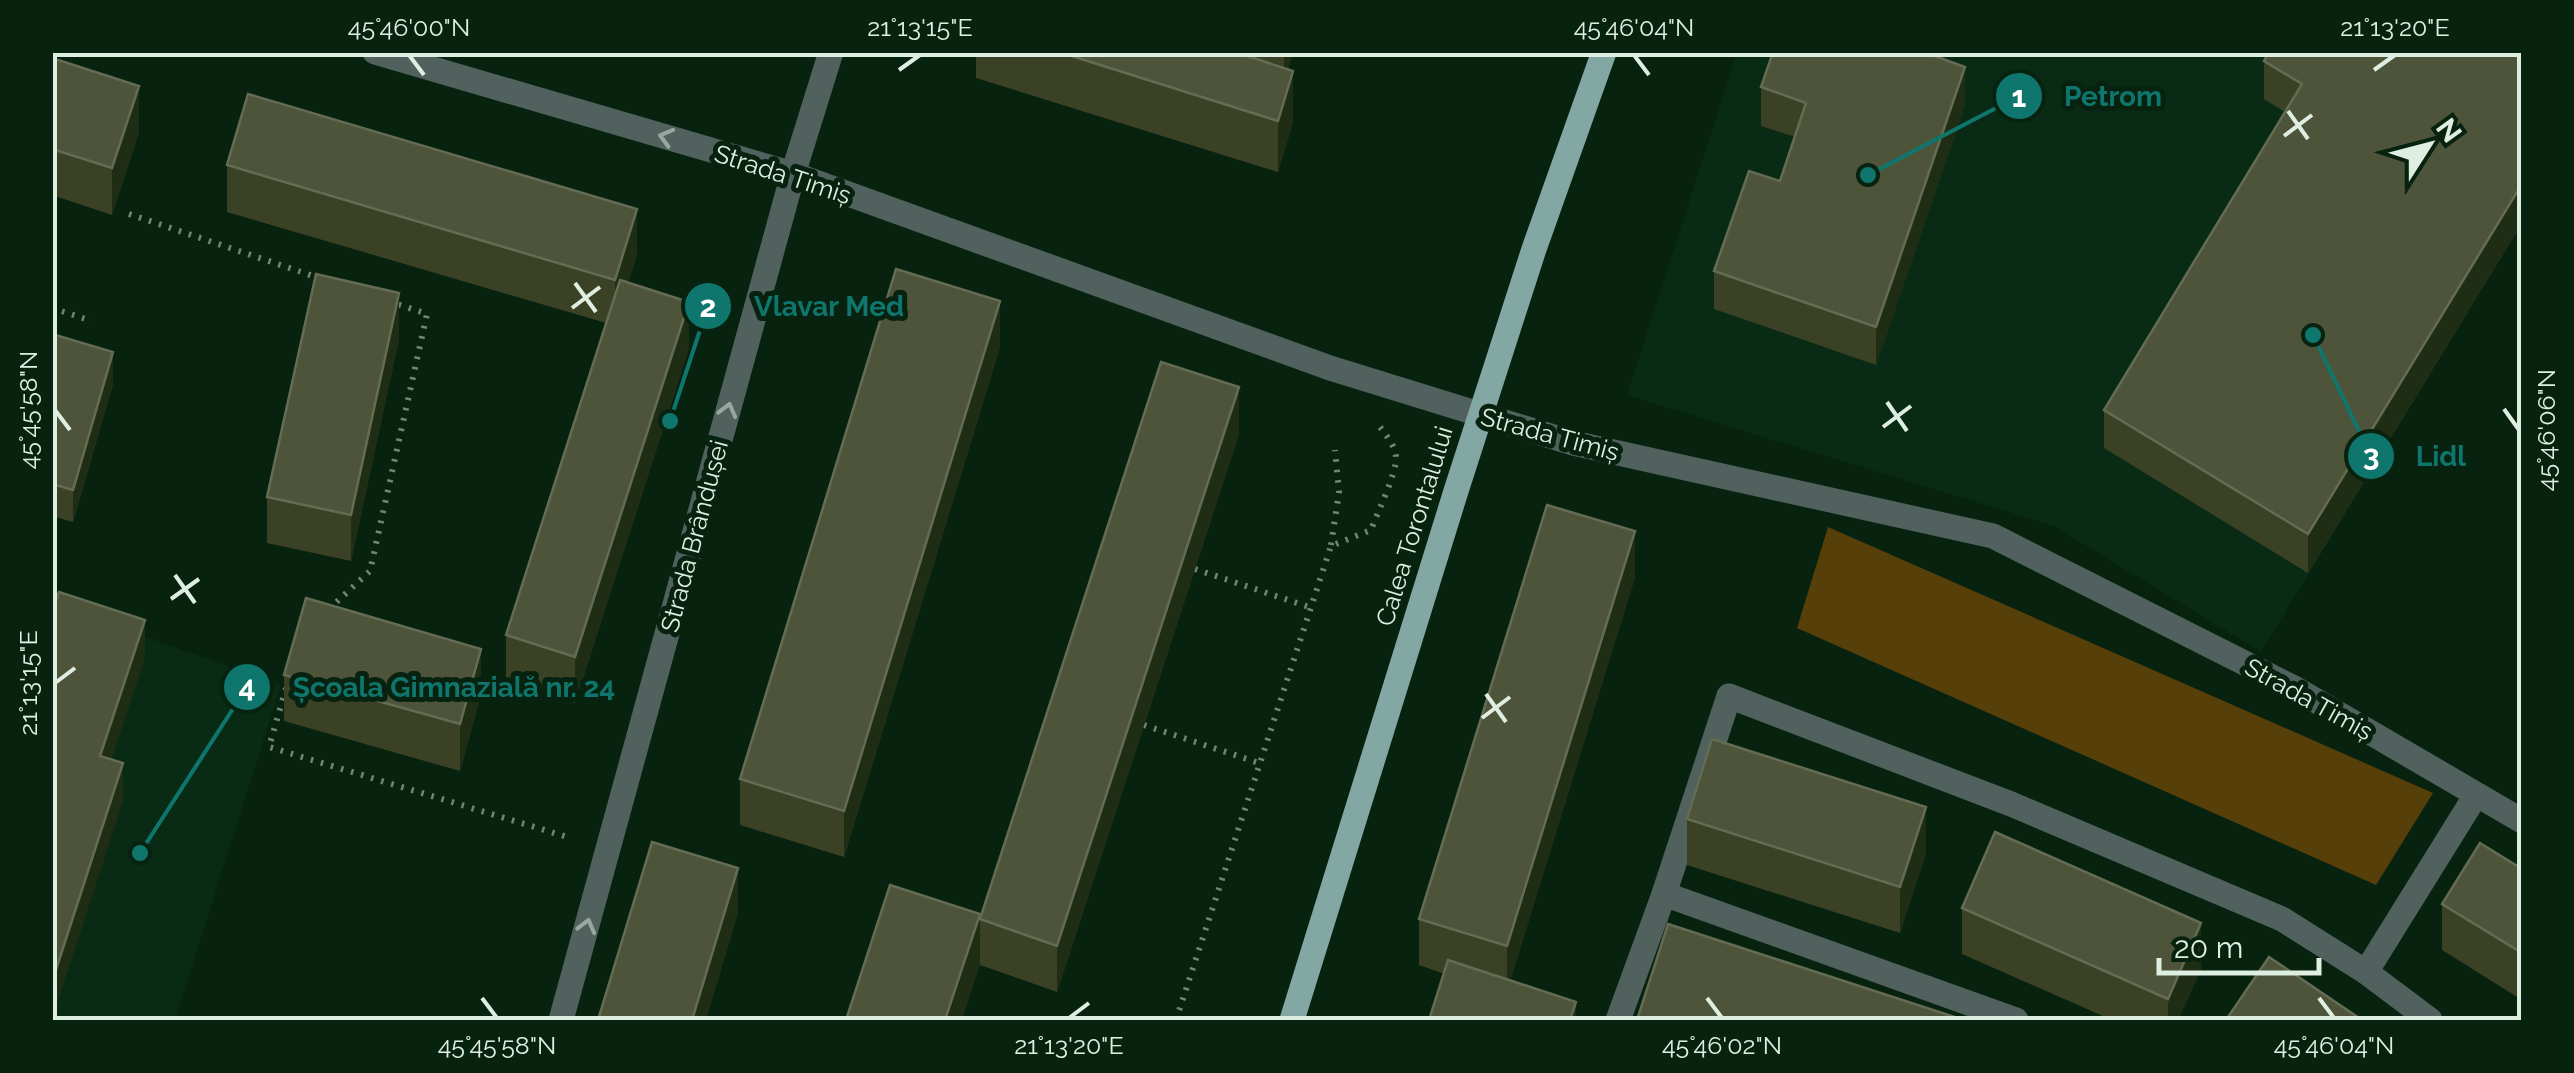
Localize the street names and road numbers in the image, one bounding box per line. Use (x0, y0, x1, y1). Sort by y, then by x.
street label: Strada Timiș (711, 138, 855, 210)
street label: Strada Timiș (1478, 401, 1622, 467)
street label: Calea Torontalului (1369, 422, 1459, 630)
street label: Strada Brândușei (654, 437, 734, 635)
street label: Strada Timiș (2240, 652, 2378, 746)

